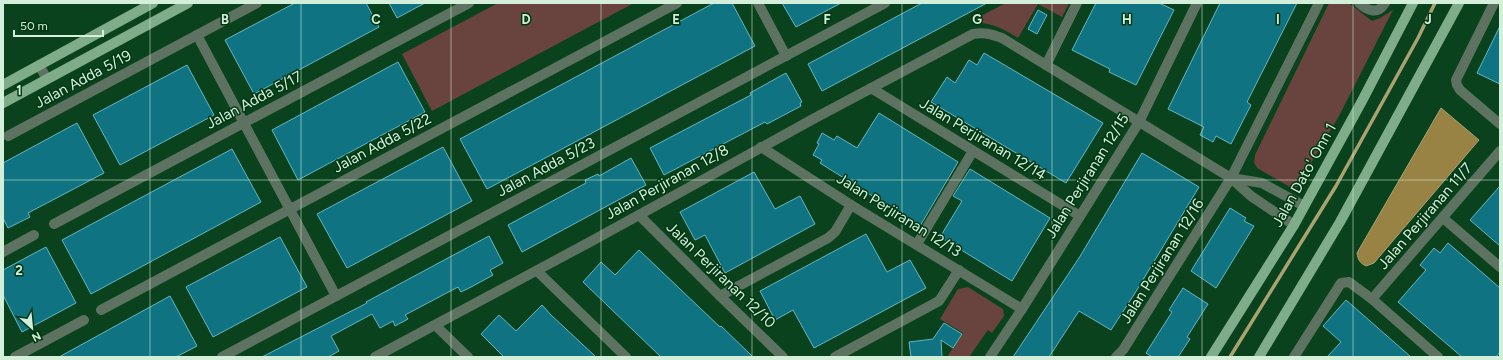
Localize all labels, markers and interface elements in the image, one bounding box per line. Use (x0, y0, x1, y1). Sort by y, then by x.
scale bar (14, 12, 103, 38)
text: B (221, 12, 229, 27)
text: C (371, 12, 381, 27)
text: D (521, 12, 531, 27)
text: E (672, 12, 680, 27)
text: F (823, 12, 831, 27)
text: G (972, 12, 982, 27)
text: H (1122, 12, 1132, 27)
text: I (1276, 12, 1280, 27)
text: J (1424, 12, 1432, 27)
text: 50 m (20, 19, 48, 33)
street label: Jalan Adda 5/19 (32, 46, 134, 112)
street label: Jalan Adda 5/17 (203, 67, 305, 133)
text: 1 (16, 83, 22, 98)
street label: Jalan Perjiranan 12/14 (916, 94, 1050, 184)
street label: Jalan Adda 5/22 (330, 110, 434, 176)
street label: Jalan Perjiranan 12/15 (1041, 110, 1133, 242)
street label: Jalan Dato' Onn 1 (1268, 120, 1340, 230)
street label: Jalan Adda 5/23 (494, 134, 598, 200)
street label: Jalan Perjiranan 12/8 (602, 141, 732, 223)
street label: Jalan Perjiranan 11/7 (1374, 159, 1476, 273)
street label: Jalan Perjiranan 12/13 (833, 169, 965, 261)
street label: Jalan Perjiranan 12/16 (1116, 195, 1208, 327)
street label: Jalan Perjiranan 12/10 (663, 218, 779, 332)
text: 2 (15, 263, 23, 278)
north arrow (12, 308, 52, 348)
text: N (30, 329, 43, 344)

